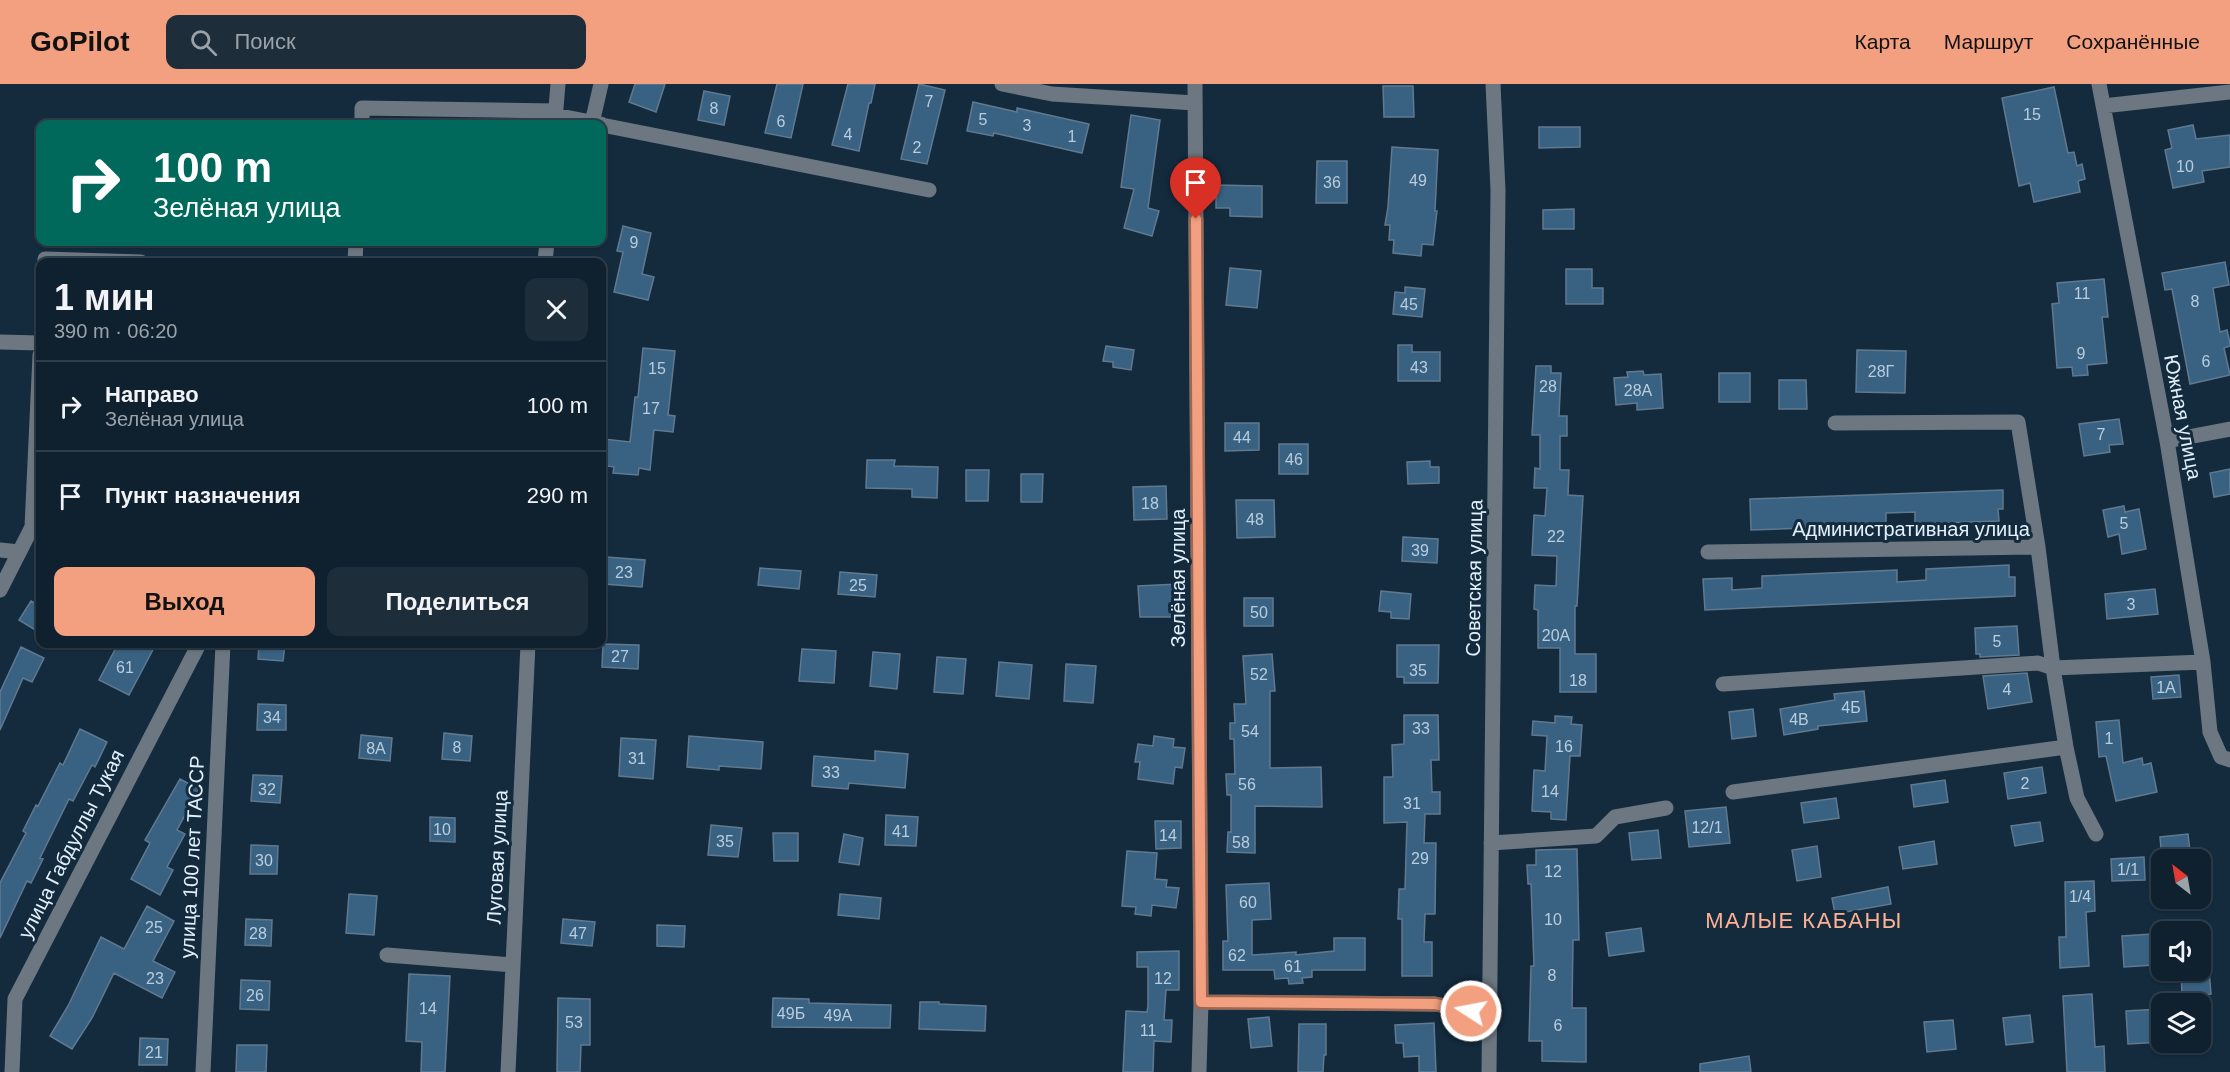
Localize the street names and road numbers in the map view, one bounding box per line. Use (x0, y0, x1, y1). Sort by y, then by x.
street label: Южная улица (2160, 353, 2206, 482)
street label: Советская улица (1462, 498, 1486, 657)
street label: Зелёная улица (1167, 508, 1189, 647)
street label: Административная улица (1792, 518, 2031, 540)
street label: улица Габдуллы Тукая (14, 746, 128, 942)
street label: улица 100 лет ТАССР (176, 755, 208, 959)
street label: Луговая улица (483, 789, 512, 925)

